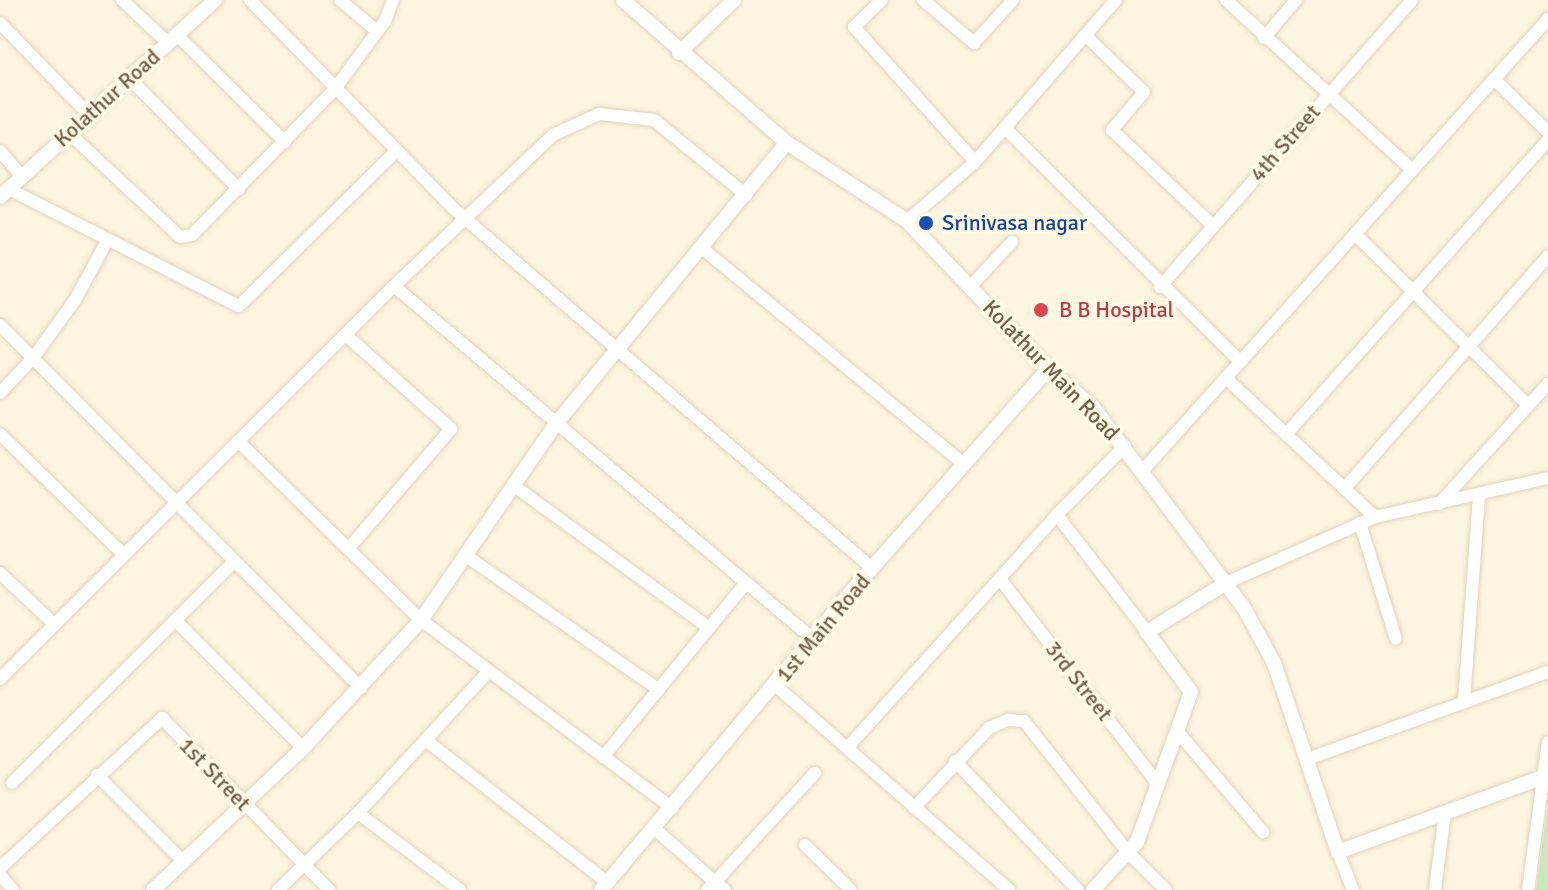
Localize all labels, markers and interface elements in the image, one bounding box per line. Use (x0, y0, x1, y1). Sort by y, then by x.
street label: Kolathur Road (49, 44, 165, 152)
street label: 4th Street (1244, 99, 1326, 187)
place label: Srinivasa nagar (942, 210, 1087, 236)
marker: Srinivasa nagar (917, 214, 935, 232)
street label: Kolathur Main Road (977, 294, 1125, 446)
place label: B B Hospital (1059, 297, 1174, 323)
marker: B B Hospital (1030, 299, 1052, 321)
street label: 1st Main Road (770, 569, 876, 687)
street label: 3rd Street (1040, 636, 1118, 726)
street label: 1st Street (174, 732, 256, 816)

